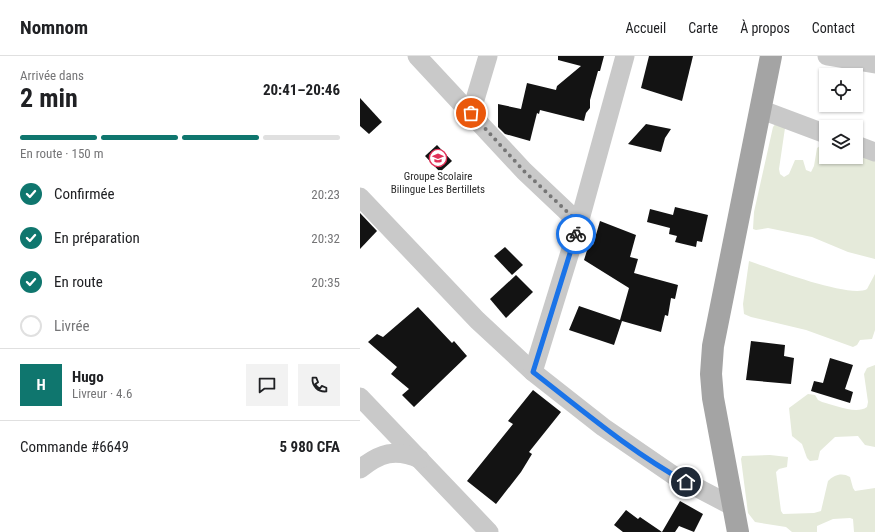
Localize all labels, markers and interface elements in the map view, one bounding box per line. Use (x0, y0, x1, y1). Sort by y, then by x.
text: Nomnom (20, 16, 88, 39)
text: Accueil (625, 20, 666, 36)
text: Carte (688, 20, 718, 36)
text: À propos (740, 20, 790, 36)
text: Contact (812, 20, 855, 36)
text: Arrivée dans (20, 68, 84, 83)
map controls (819, 68, 863, 164)
button: locate (819, 68, 863, 112)
text: 20:41–20:46 (263, 81, 340, 99)
text: 2 min (20, 83, 78, 113)
pin (454, 96, 488, 130)
icon: bag (460, 102, 482, 124)
button: layers (819, 120, 863, 164)
text: En route · 150 m (20, 146, 103, 161)
school or university icon: Groupe Scolaire Bilingue Les Bertillets (428, 148, 448, 168)
place label: Groupe Scolaire Bilingue Les Bertillets (391, 170, 485, 196)
icon: check (20, 183, 42, 205)
text: Confirmée (54, 185, 115, 203)
text: 20:23 (311, 187, 340, 202)
courier (556, 214, 596, 254)
icon: bike (565, 223, 587, 245)
icon: check (20, 227, 42, 249)
text: En préparation (54, 229, 140, 247)
text: 20:32 (311, 231, 340, 246)
icon: check (20, 271, 42, 293)
text: En route (54, 273, 103, 291)
text: 20:35 (311, 275, 340, 290)
text: Livrée (54, 317, 90, 335)
button: chat (246, 364, 288, 406)
button: phone (298, 364, 340, 406)
text: Hugo (72, 368, 104, 386)
text: H (36, 376, 46, 394)
text: Livreur · 4.6 (72, 386, 132, 401)
text: Commande #6649 (20, 438, 129, 456)
text: 5 980 CFA (280, 438, 340, 456)
pin (669, 465, 703, 499)
icon: home (675, 471, 697, 493)

